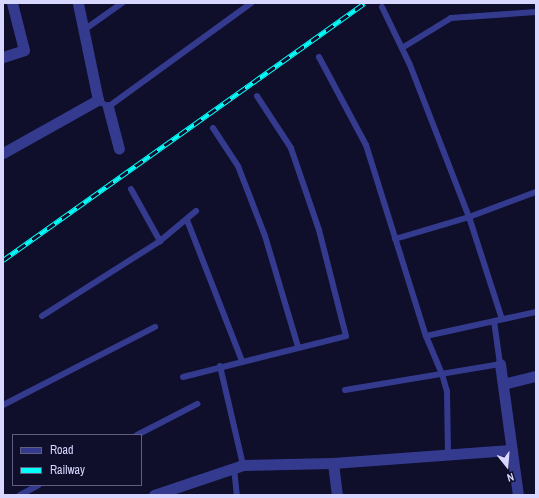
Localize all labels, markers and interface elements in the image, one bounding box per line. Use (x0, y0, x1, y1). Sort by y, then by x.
legend (12, 434, 142, 486)
text: Road (50, 442, 74, 458)
north arrow (487, 446, 527, 486)
text: Railway (50, 462, 85, 478)
text: N (505, 470, 516, 485)

